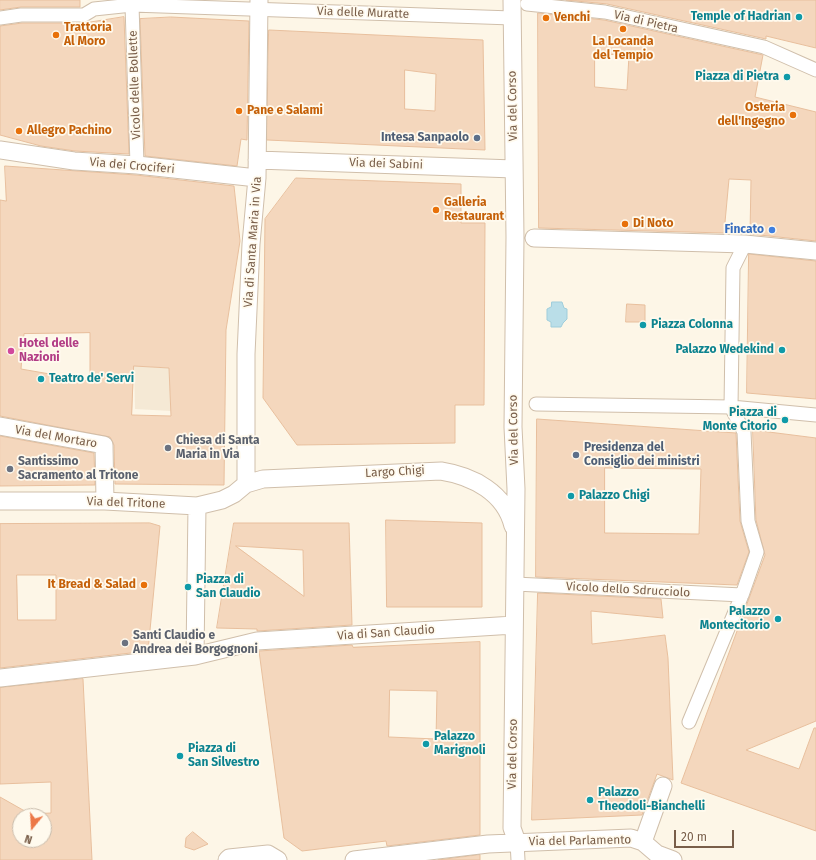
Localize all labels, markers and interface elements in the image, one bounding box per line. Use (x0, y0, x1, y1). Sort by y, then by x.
street label: Via delle Muratte (317, 4, 409, 22)
street label: Via di Pietra (612, 8, 680, 36)
place label: Temple of Hadrian (691, 10, 791, 24)
place label: Venchi (554, 11, 590, 25)
marker: Temple of Hadrian (794, 12, 804, 22)
marker: Venchi (541, 13, 551, 23)
place label: Trattoria Al Moro (64, 21, 112, 49)
marker: La Locanda del Tempio (618, 24, 628, 34)
marker: Trattoria Al Moro (51, 30, 61, 40)
street label: Vicolo delle Bollette (126, 30, 144, 140)
place label: La Locanda del Tempio (592, 35, 654, 63)
place label: Piazza di Pietra (695, 70, 779, 84)
street label: Via del Corso (505, 71, 521, 141)
marker: Piazza di Pietra (782, 72, 792, 82)
place label: Osteria dell'Ingegno (717, 101, 785, 129)
place label: Pane e Salami (247, 104, 323, 118)
marker: Pane e Salami (234, 106, 244, 116)
marker: Osteria dell'Ingegno (788, 110, 798, 120)
place label: Allegro Pachino (27, 124, 112, 138)
marker: Allegro Pachino (14, 126, 24, 136)
place label: Intesa Sanpaolo (381, 131, 469, 145)
marker: Intesa Sanpaolo (472, 133, 482, 143)
street label: Via dei Crociferi (89, 155, 175, 177)
street label: Via dei Sabini (349, 156, 423, 172)
street label: Via di Santa Maria in Via (241, 176, 265, 308)
place label: Galleria Restaurant (444, 196, 504, 224)
marker: Galleria Restaurant (431, 205, 441, 215)
place label: Di Noto (633, 217, 673, 231)
marker: Di Noto (620, 219, 630, 229)
place label: Fincato (725, 223, 764, 237)
marker: Fincato (767, 225, 777, 235)
place label: Piazza Colonna (651, 318, 733, 332)
marker: Piazza Colonna (638, 320, 648, 330)
place label: Hotel delle Nazioni (19, 337, 79, 365)
place label: Palazzo Wedekind (676, 343, 774, 357)
marker: Palazzo Wedekind (777, 345, 787, 355)
marker: Hotel delle Nazioni (6, 346, 16, 356)
place label: Teatro de' Servi (49, 372, 134, 386)
marker: Teatro de' Servi (36, 374, 46, 384)
street label: Via del Corso (506, 395, 522, 465)
place label: Piazza di Monte Citorio (703, 406, 777, 434)
marker: Piazza di Monte Citorio (780, 415, 790, 425)
street label: Via del Mortaro (14, 423, 98, 451)
place label: Chiesa di Santa Maria in Via (176, 434, 260, 462)
place label: Presidenza del Consiglio dei ministri (584, 441, 700, 469)
marker: Chiesa di Santa Maria in Via (163, 443, 173, 453)
marker: Presidenza del Consiglio dei ministri (571, 450, 581, 460)
place label: Santissimo Sacramento al Tritone (18, 455, 138, 483)
street label: Largo Chigi (365, 463, 425, 481)
marker: Santissimo Sacramento al Tritone (5, 464, 15, 474)
place label: Palazzo Chigi (579, 489, 650, 503)
marker: Palazzo Chigi (566, 491, 576, 501)
street label: Via del Tritone (86, 494, 166, 512)
place label: Piazza di San Claudio (196, 573, 261, 601)
place label: It Bread & Salad (47, 578, 136, 592)
marker: It Bread & Salad (139, 580, 149, 590)
street label: Vicolo dello Sdrucciolo (565, 580, 691, 600)
marker: Piazza di San Claudio (183, 582, 193, 592)
place label: Palazzo Montecitorio (700, 605, 770, 633)
marker: Palazzo Montecitorio (773, 614, 783, 624)
street label: Via di San Claudio (337, 622, 435, 644)
place label: Santi Claudio e Andrea dei Borgognoni (133, 629, 258, 657)
marker: Santi Claudio e Andrea dei Borgognoni (120, 638, 130, 648)
street label: Via del Corso (505, 719, 521, 789)
place label: Palazzo Marignoli (434, 730, 486, 758)
marker: Palazzo Marignoli (421, 739, 431, 749)
place label: Piazza di San Silvestro (188, 742, 259, 770)
marker: Piazza di San Silvestro (175, 751, 185, 761)
place label: Palazzo Theodoli-Bianchelli (598, 786, 705, 814)
marker: Palazzo Theodoli-Bianchelli (585, 795, 595, 805)
north arrow (12, 808, 52, 848)
scale bar (676, 822, 736, 848)
text: 20 m (681, 830, 707, 844)
text: N (23, 832, 34, 846)
street label: Via del Parlamento (529, 833, 631, 849)

